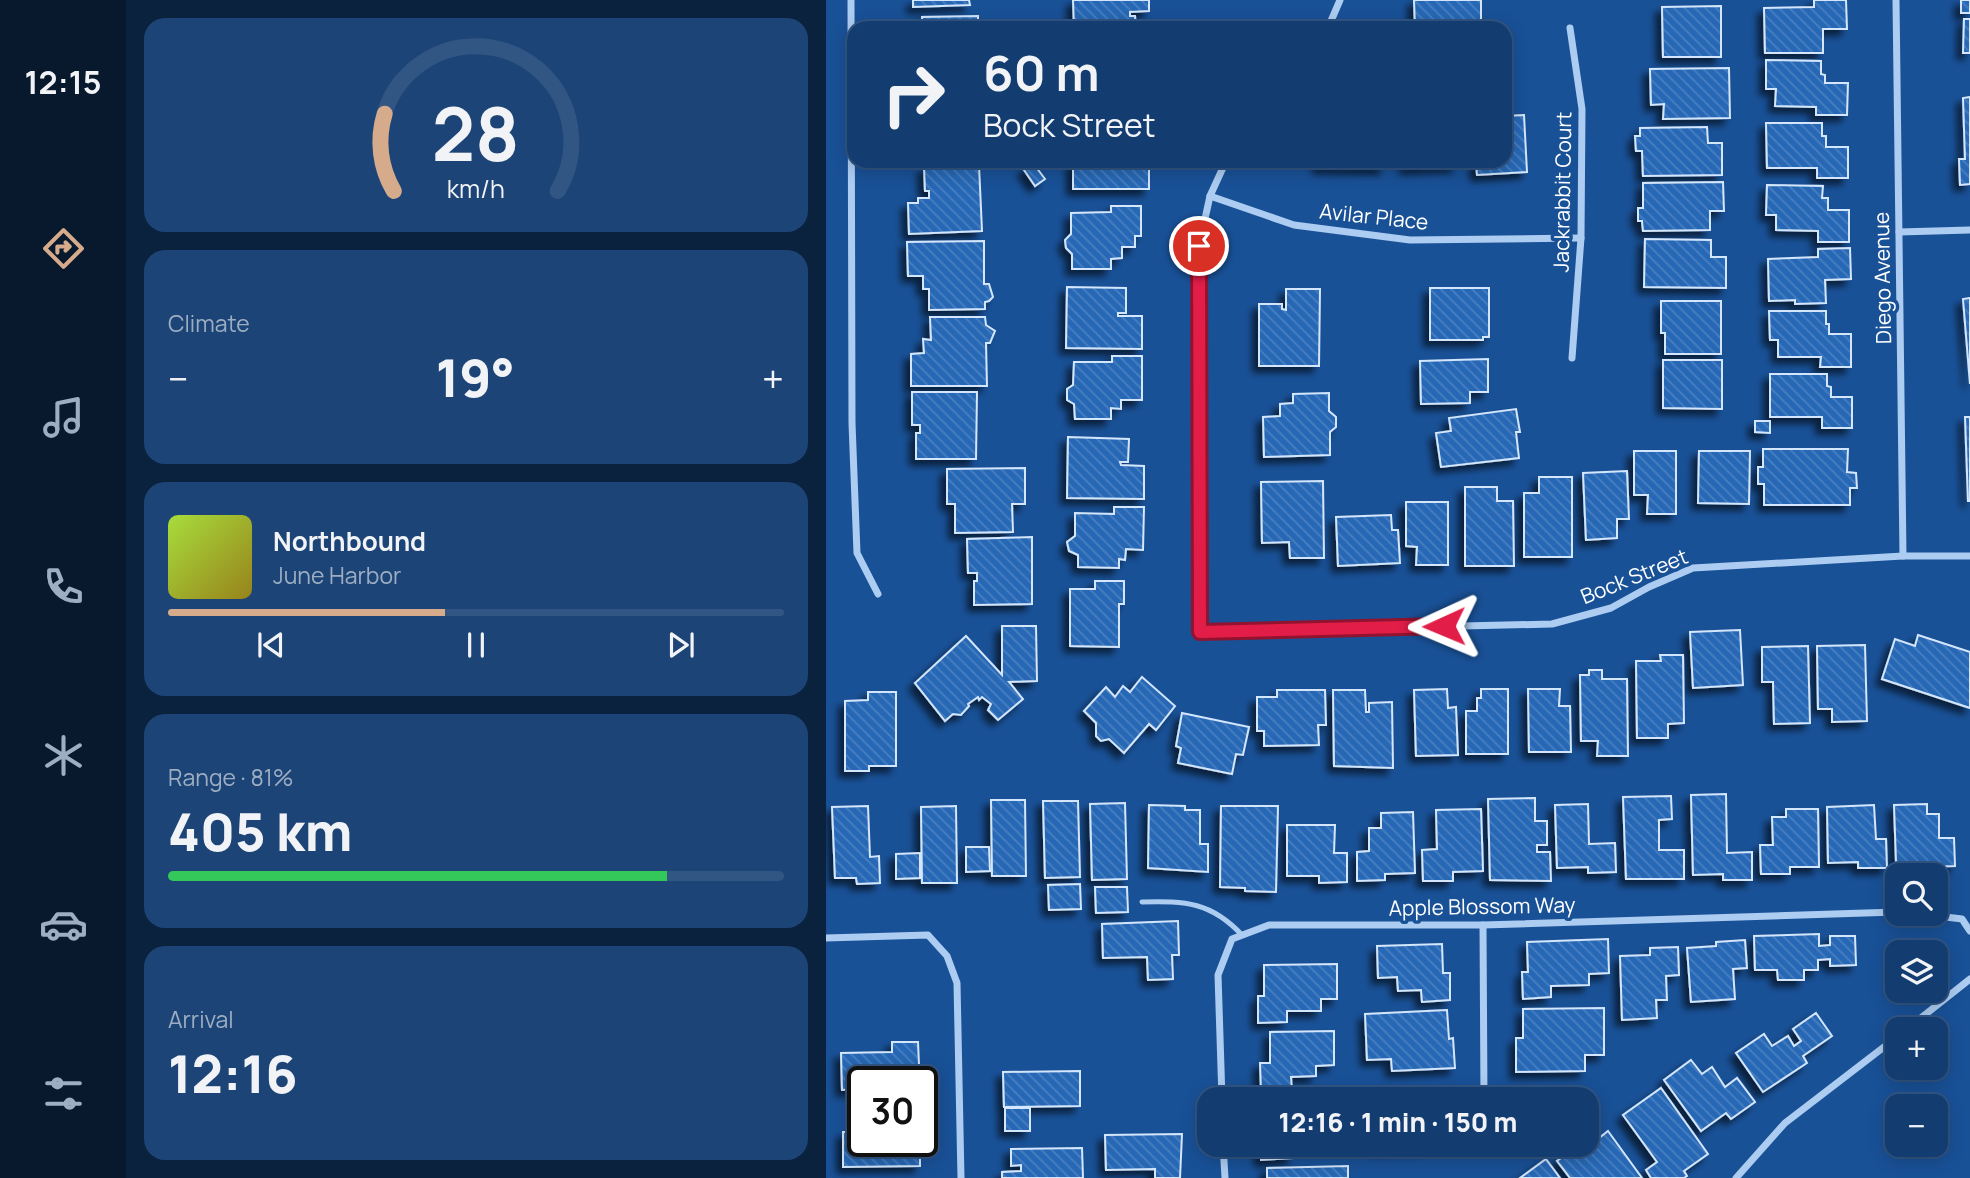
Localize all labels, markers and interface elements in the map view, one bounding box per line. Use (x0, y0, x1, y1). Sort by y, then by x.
text: 60 m (983, 39, 1100, 106)
icon: right (868, 49, 959, 140)
text: 12:15 (25, 60, 101, 104)
text: 28 (432, 83, 520, 183)
text: Bock Street (983, 103, 1156, 147)
street label: Jackrabbit Court (1547, 111, 1577, 273)
text: km/h (447, 171, 505, 206)
street label: Avilar Place (1318, 196, 1430, 236)
street label: Diego Avenue (1867, 212, 1897, 344)
pin (1169, 216, 1229, 276)
icon: directions (39, 224, 88, 273)
icon: arrive (1180, 227, 1218, 265)
text: Climate (168, 307, 250, 339)
text: 19° (436, 342, 515, 413)
text: − (168, 352, 189, 404)
text: + (762, 352, 784, 404)
icon: music (39, 393, 88, 442)
text: Northbound (273, 523, 426, 559)
street label: Bock Street (1576, 542, 1692, 610)
text: June Harbor (273, 559, 401, 591)
icon: phone (39, 562, 88, 611)
position arrow (1407, 589, 1481, 663)
icon: previous (252, 626, 290, 664)
icon: pause (457, 626, 495, 664)
icon: next (662, 626, 700, 664)
icon: climate (39, 731, 88, 780)
text: Range · 81% (168, 761, 293, 793)
text: 405 km (168, 796, 352, 867)
map controls (1885, 863, 1948, 1157)
button: search (1885, 863, 1948, 926)
street label: Apple Blossom Way (1388, 890, 1576, 922)
icon: car (39, 900, 88, 949)
button: layers (1885, 940, 1948, 1003)
text: Arrival (168, 1003, 234, 1035)
button: + (1885, 1017, 1948, 1080)
text: 12:16 (168, 1038, 298, 1109)
speed limit sign: 30 (847, 1066, 938, 1157)
icon: filters (39, 1069, 88, 1118)
button: − (1885, 1094, 1948, 1157)
text: 12:16 · 1 min · 150 m (1279, 1104, 1517, 1140)

